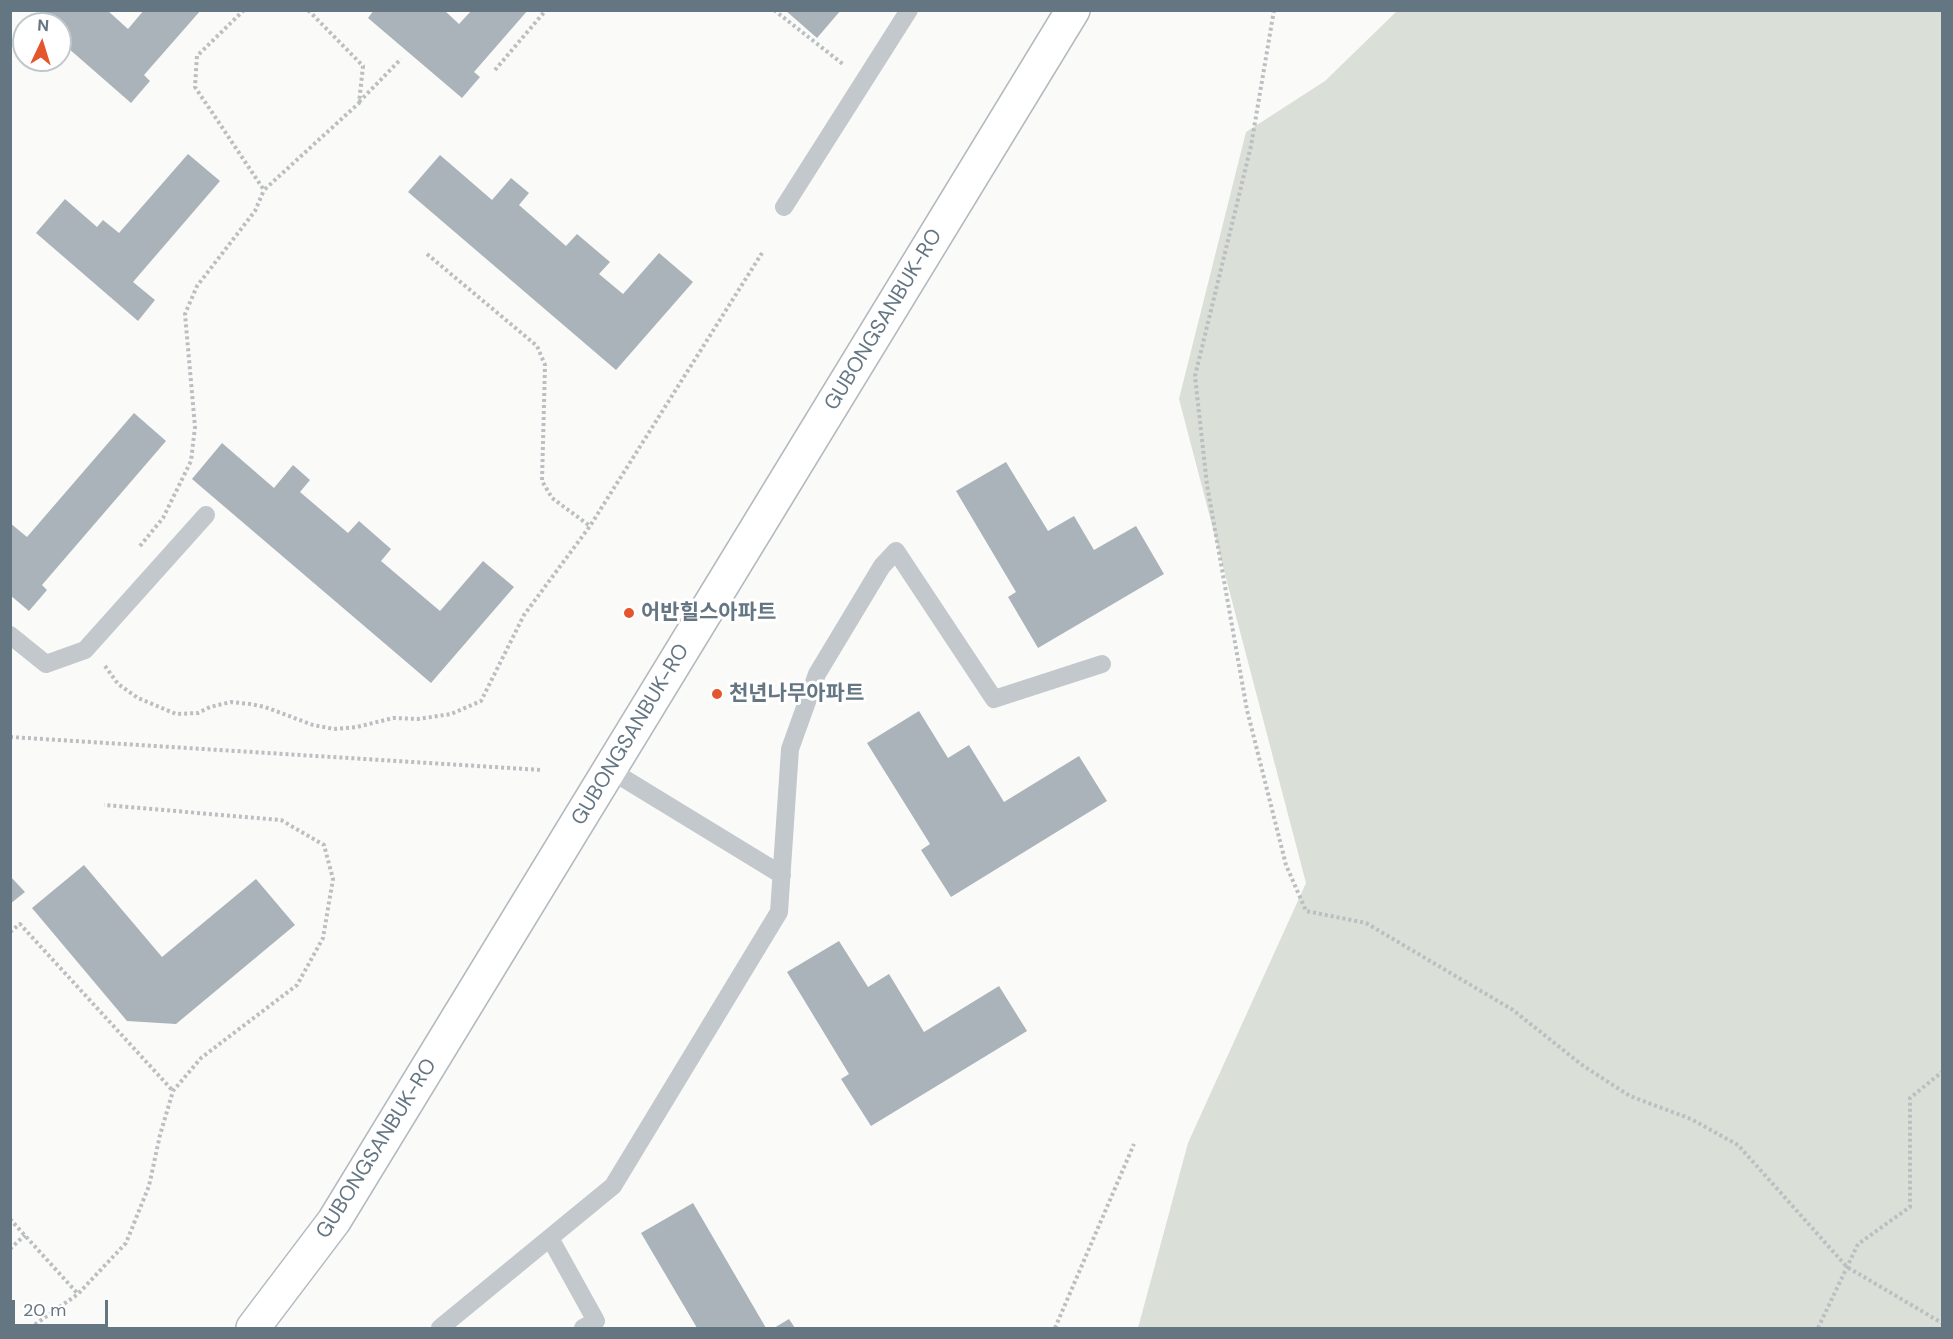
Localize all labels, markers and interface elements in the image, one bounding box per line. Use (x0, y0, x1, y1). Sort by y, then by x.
north arrow (12, 12, 72, 72)
text: N (37, 15, 50, 36)
street label: GUBONGSANBUK-RO (820, 225, 948, 415)
place label: 어반힐스아파트 (641, 600, 776, 626)
marker: 어반힐스아파트 (622, 606, 636, 620)
street label: GUBONGSANBUK-RO (567, 640, 695, 830)
place label: 천년나무아파트 (729, 681, 864, 707)
marker: 천년나무아파트 (710, 687, 724, 701)
street label: GUBONGSANBUK-RO (311, 1054, 443, 1244)
scale bar (15, 1288, 111, 1326)
text: 20 m (23, 1298, 66, 1322)

